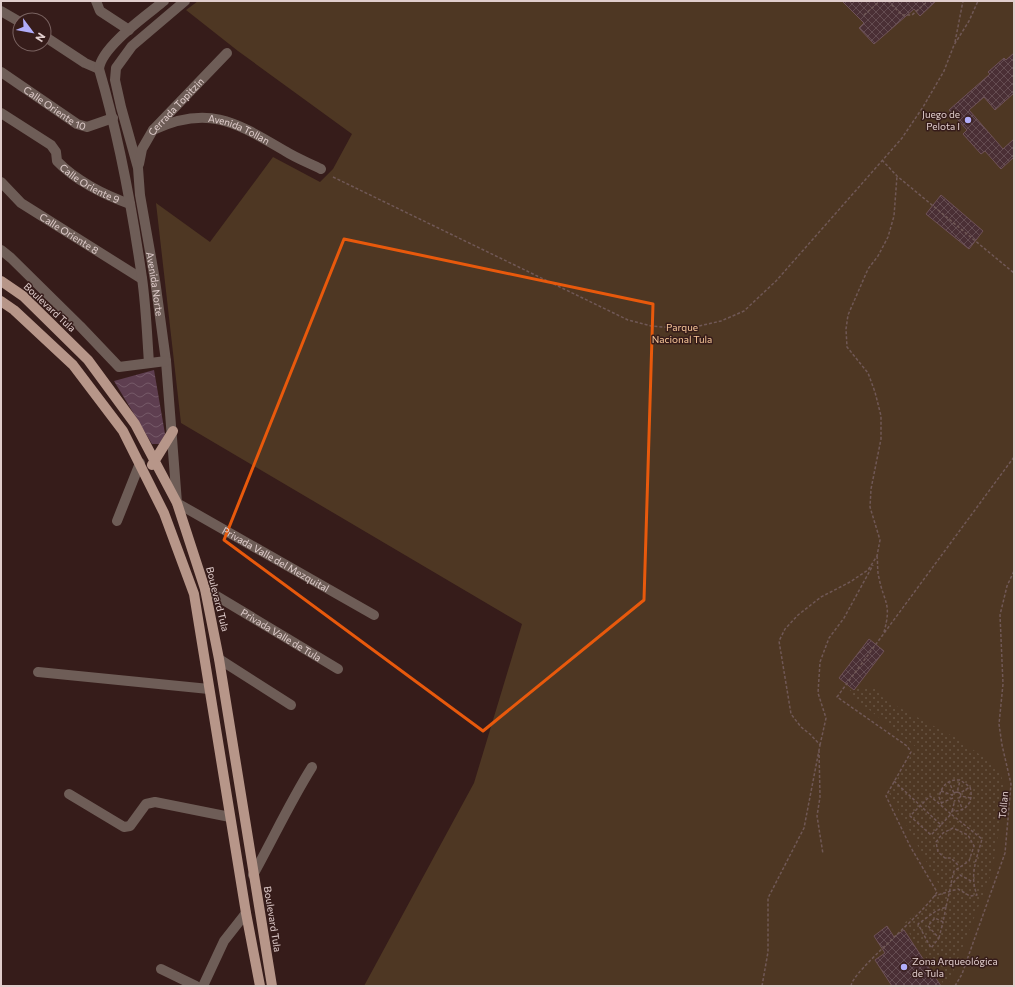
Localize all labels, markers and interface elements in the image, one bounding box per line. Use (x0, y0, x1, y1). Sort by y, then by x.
north arrow (12, 12, 52, 52)
text: N (33, 31, 49, 45)
street label: Cerrada Topitzin (145, 75, 206, 137)
street label: Calle Oriente 10 (21, 83, 87, 132)
place label: Juego de Pelota I (922, 108, 960, 132)
street label: Avenida Tollan (208, 112, 272, 147)
marker: Juego de Pelota I (963, 115, 973, 125)
street label: Calle Oriente 9 (57, 161, 121, 206)
street label: Calle Oriente 8 (38, 210, 101, 256)
street label: Avenida Norte (144, 251, 166, 317)
street label: Boulevard Tula (22, 280, 78, 334)
park label: Parque Nacional Tula (652, 321, 712, 345)
street label: Privada Valle del Mezquital (220, 524, 331, 594)
street label: Boulevard Tula (204, 565, 232, 633)
street label: Privada Valle de Tula (239, 606, 324, 664)
street label: Tollan (996, 791, 1010, 819)
street label: Boulevard Tula (262, 885, 284, 953)
place label: Zona Arqueológica de Tula (912, 955, 998, 979)
marker: Zona Arqueológica de Tula (899, 962, 909, 972)

